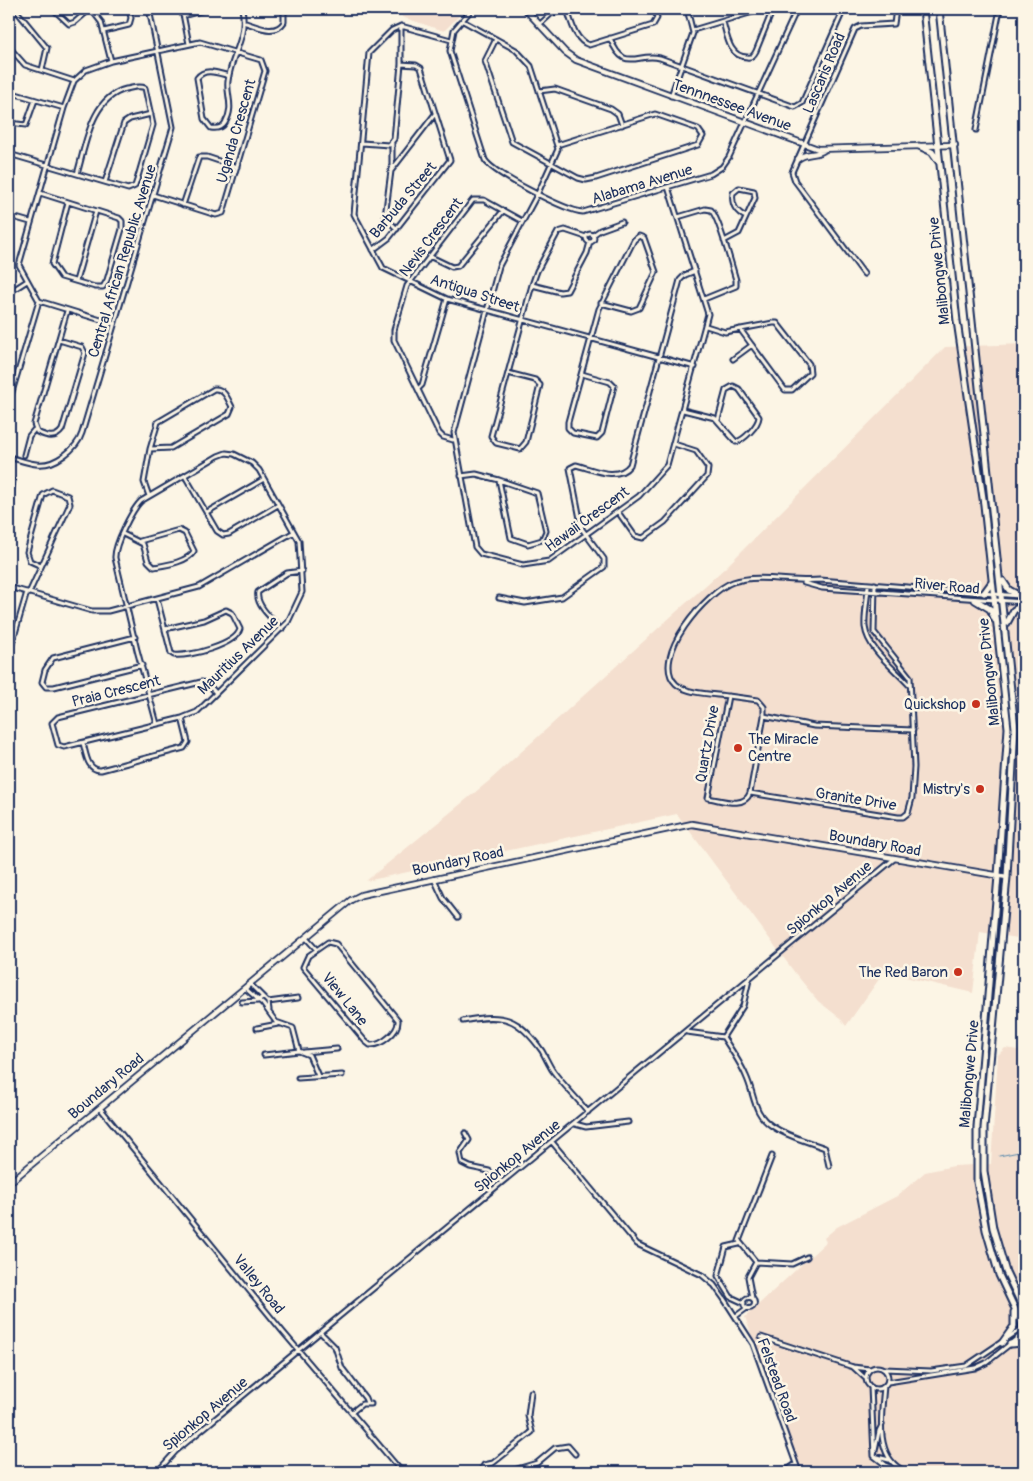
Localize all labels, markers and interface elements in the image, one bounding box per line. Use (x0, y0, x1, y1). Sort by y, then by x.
street label: Lascaris Road (799, 30, 850, 116)
street label: Tennnessee Avenue (670, 75, 794, 136)
street label: Uganda Crescent (213, 76, 261, 185)
street label: Barbuda Street (366, 157, 441, 242)
street label: Alabama Avenue (590, 160, 695, 209)
street label: Central African Republic Avenue (84, 162, 161, 360)
street label: Nevis Crescent (395, 193, 468, 281)
street label: Malibongwe Drive (924, 216, 955, 326)
street label: Antigua Street (428, 270, 523, 317)
street label: Hawaii Crescent (541, 482, 634, 556)
street label: River Road (913, 574, 980, 599)
street label: Mauritius Avenue (194, 612, 283, 699)
street label: Malibongwe Drive (974, 617, 1005, 727)
street label: Praia Crescent (70, 671, 163, 712)
place label: Quickshop (904, 695, 966, 714)
marker: Quickshop (970, 698, 982, 710)
street label: Quartz Drive (691, 703, 724, 784)
place label: The Miracle Centre (748, 730, 819, 766)
marker: The Miracle Centre (732, 742, 744, 754)
place label: Mistry's (923, 780, 970, 799)
marker: Mistry's (974, 783, 986, 795)
street label: Granite Drive (814, 784, 898, 815)
street label: Boundary Road (827, 826, 922, 861)
street label: Boundary Road (411, 843, 506, 880)
street label: Spionkop Avenue (783, 857, 876, 940)
place label: The Red Baron (858, 963, 948, 982)
marker: The Red Baron (952, 966, 964, 978)
street label: View Lane (317, 969, 372, 1030)
street label: Malibongwe Drive (955, 1019, 984, 1129)
street label: Boundary Road (65, 1049, 148, 1124)
street label: Spionkop Avenue (470, 1115, 565, 1197)
street label: Valley Road (229, 1251, 288, 1318)
street label: Felstead Road (752, 1335, 801, 1425)
street label: Spionkop Avenue (159, 1373, 252, 1456)

